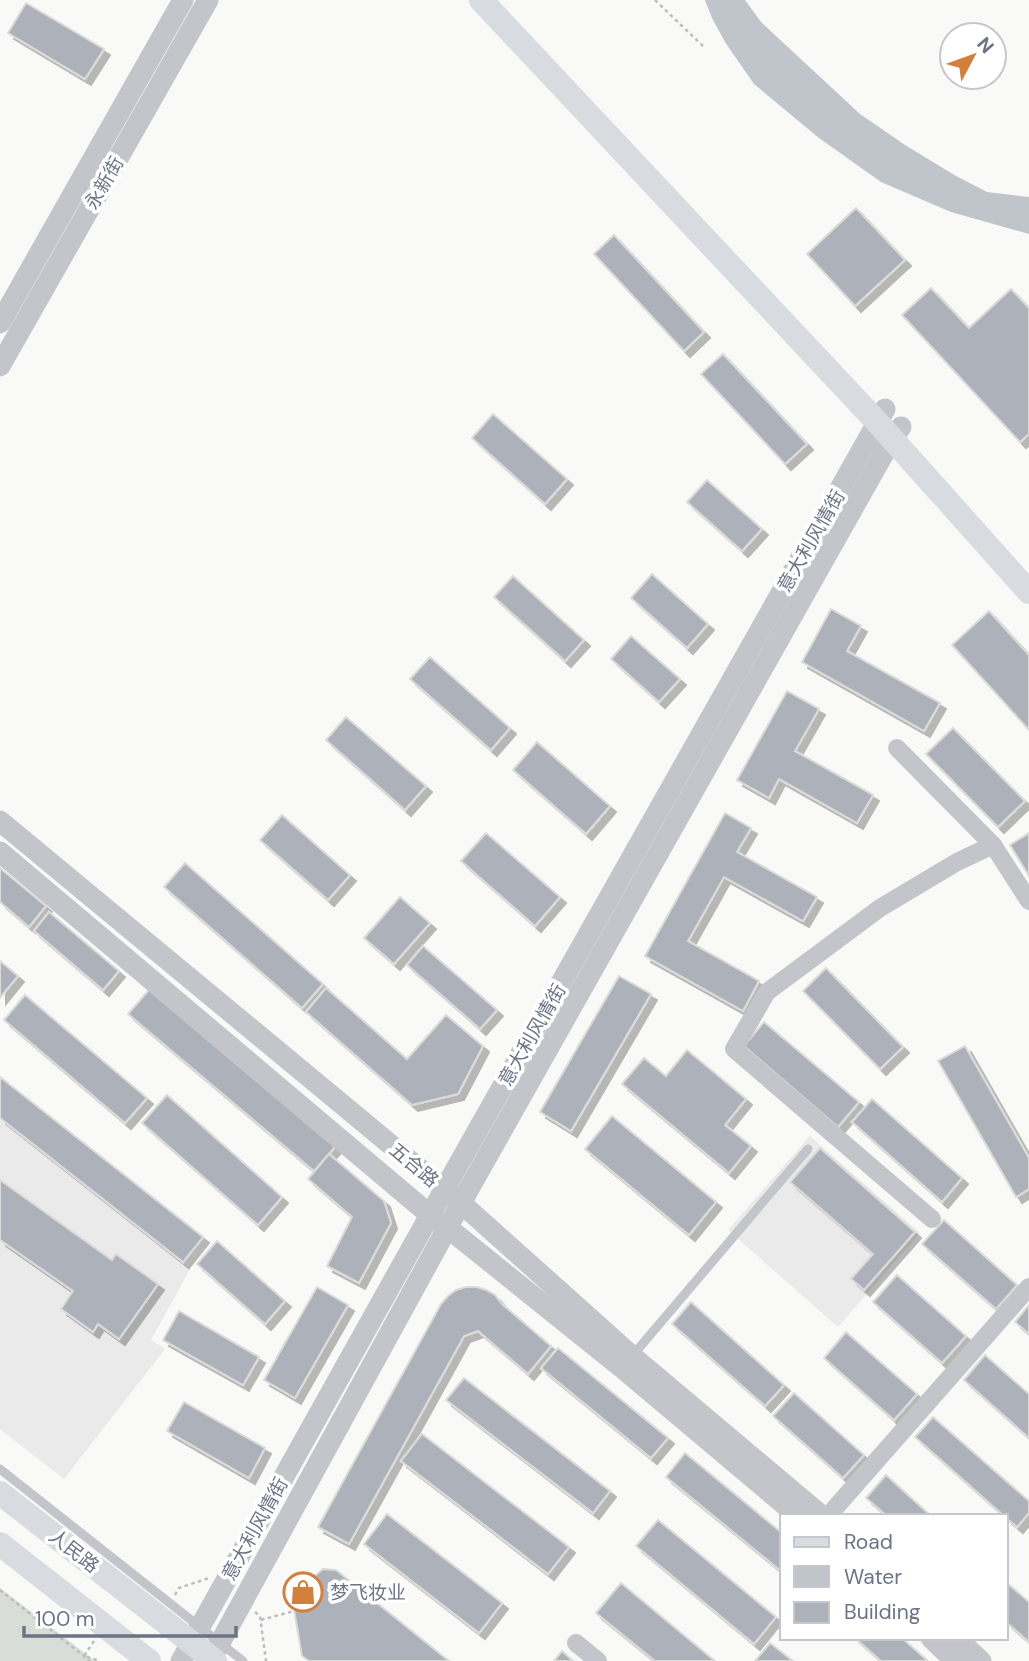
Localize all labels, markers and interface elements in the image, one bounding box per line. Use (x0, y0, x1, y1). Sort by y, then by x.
north arrow (938, 21, 1008, 91)
text: N (971, 32, 999, 59)
street label: 永新街 (79, 152, 129, 214)
street label: 意大利风情街 (772, 485, 850, 597)
street label: 意大利风情街 (493, 979, 571, 1091)
street label: 五合路 (384, 1137, 444, 1193)
street label: 意大利风情街 (216, 1473, 294, 1585)
legend (780, 1514, 1008, 1640)
street label: 人民路 (44, 1524, 104, 1578)
text: Road (844, 1528, 893, 1556)
text: Water (844, 1563, 902, 1591)
shop icon: 梦飞妆业 (282, 1571, 324, 1613)
place label: 梦飞妆业 (330, 1580, 406, 1605)
scale bar (24, 1594, 236, 1638)
text: Building (844, 1598, 921, 1626)
text: 100 m (35, 1605, 95, 1633)

